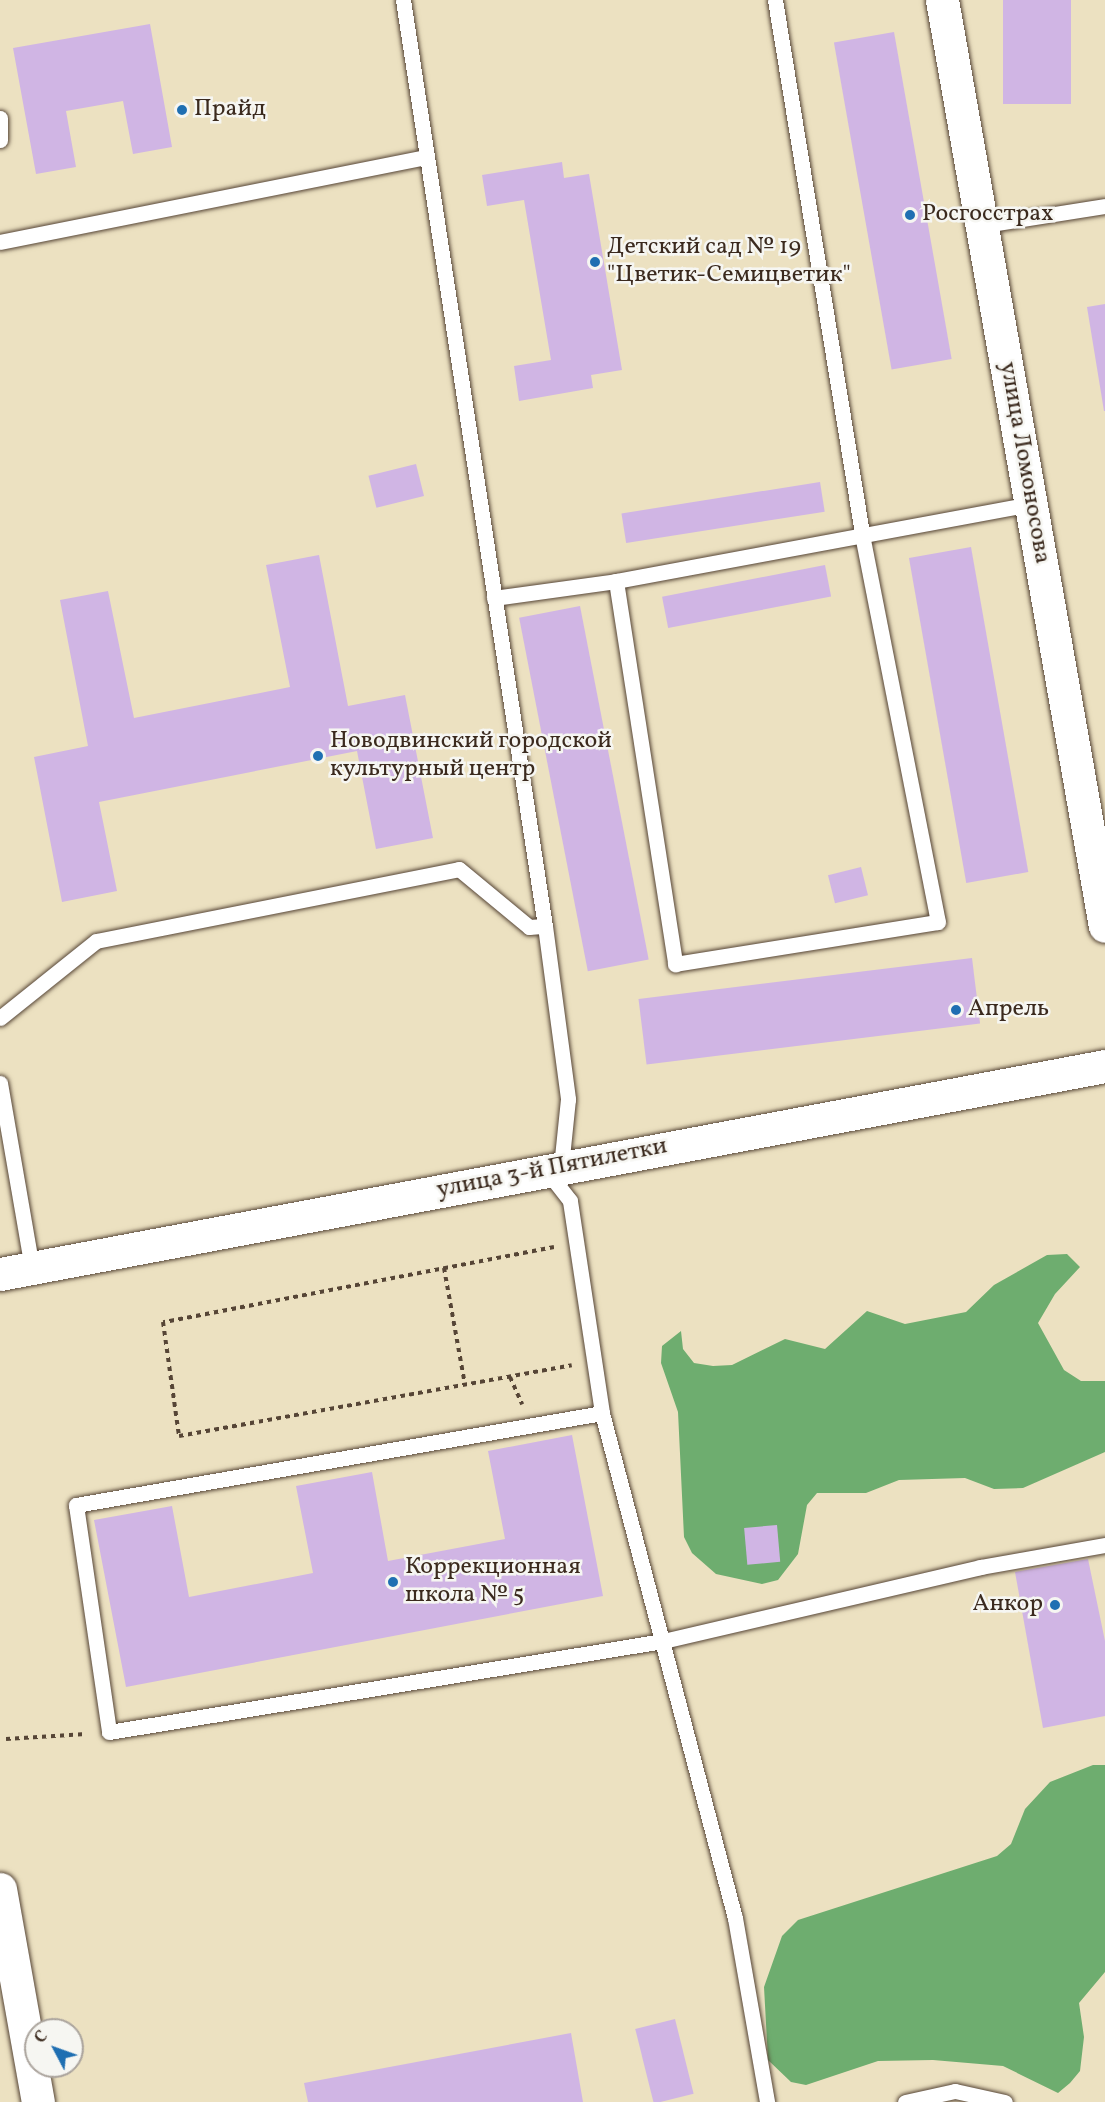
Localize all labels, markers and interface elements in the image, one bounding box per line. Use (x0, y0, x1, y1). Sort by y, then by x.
place label: Прайд (194, 96, 266, 124)
marker: Прайд (175, 103, 189, 117)
place label: Росгосстрах (922, 201, 1054, 229)
marker: Росгосстрах (903, 208, 917, 222)
place label: Детский сад № 19 "Цветик-Семицветик" (607, 234, 851, 290)
marker: Детский сад № 19 "Цветик-Семицветик" (588, 255, 602, 269)
street label: улица Ломоносова (992, 360, 1056, 566)
place label: Новодвинский городской культурный центр (330, 728, 612, 784)
marker: Новодвинский городской культурный центр (311, 749, 325, 763)
place label: Апрель (968, 996, 1049, 1024)
marker: Апрель (949, 1003, 963, 1017)
street label: улица 3-й Пятилетки (434, 1133, 670, 1205)
place label: Коррекционная школа № 5 (405, 1554, 581, 1610)
marker: Коррекционная школа № 5 (386, 1575, 400, 1589)
place label: Анкор (973, 1591, 1043, 1619)
marker: Анкор (1048, 1598, 1062, 1612)
north arrow (24, 2018, 84, 2078)
text: С (30, 2026, 54, 2049)

